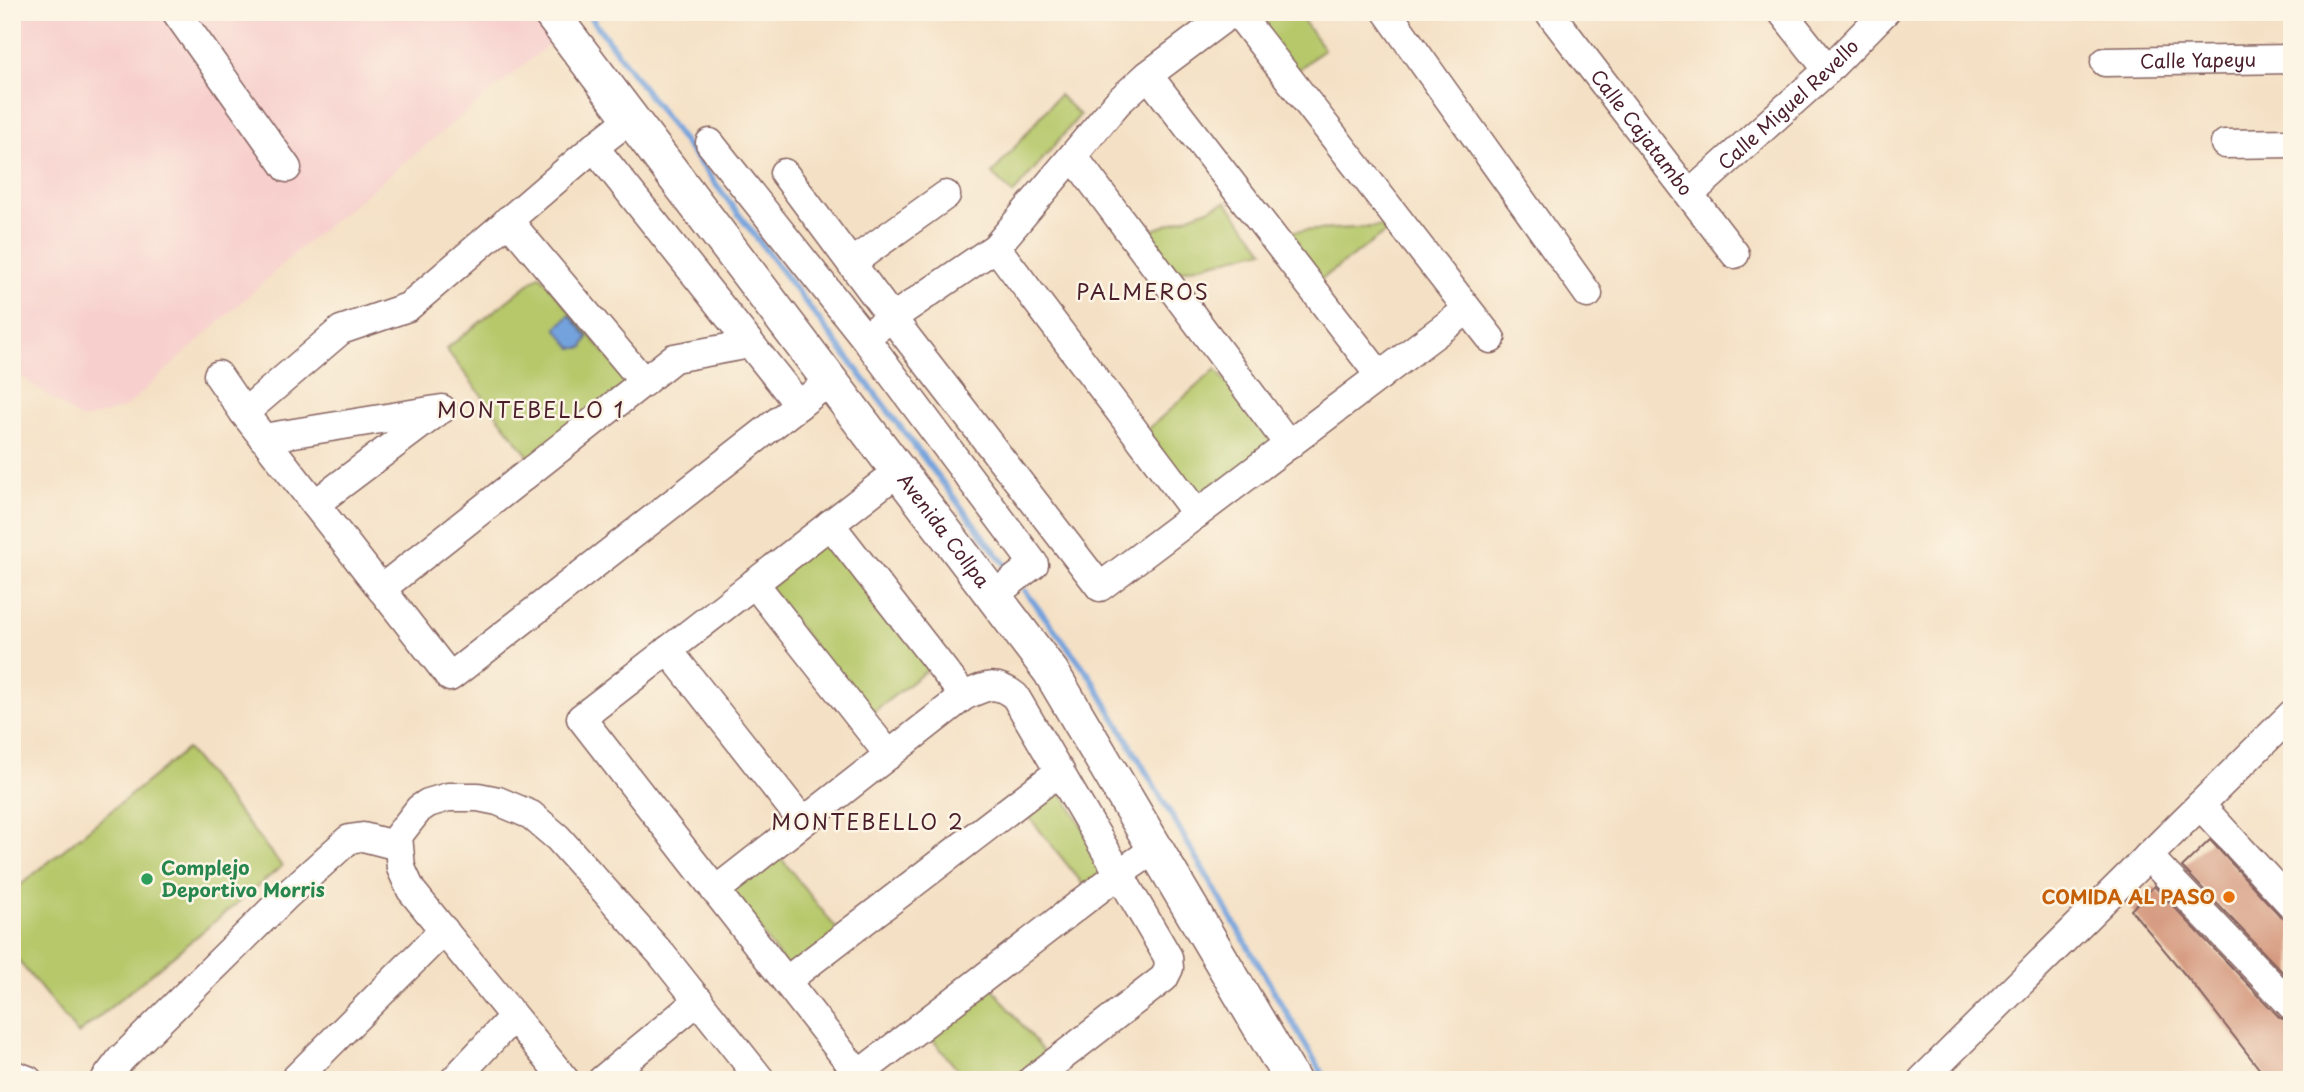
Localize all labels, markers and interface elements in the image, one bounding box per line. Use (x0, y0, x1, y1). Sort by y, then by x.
street label: Calle Miguel Revello (1711, 32, 1864, 176)
street label: Calle Yapeyu (2140, 45, 2256, 74)
street label: Calle Cajatambo (1585, 63, 1700, 201)
district label: PALMEROS (1076, 275, 1210, 307)
district label: MONTEBELLO 1 (437, 393, 625, 425)
street label: Avenida Collpa (892, 467, 998, 594)
district label: MONTEBELLO 2 (771, 805, 965, 837)
place label: Complejo Deportivo Morris (161, 853, 325, 903)
marker: Complejo Deportivo Morris (139, 871, 155, 887)
place label: COMIDA AL PASO (2041, 882, 2215, 910)
marker: COMIDA AL PASO (2221, 889, 2237, 905)

